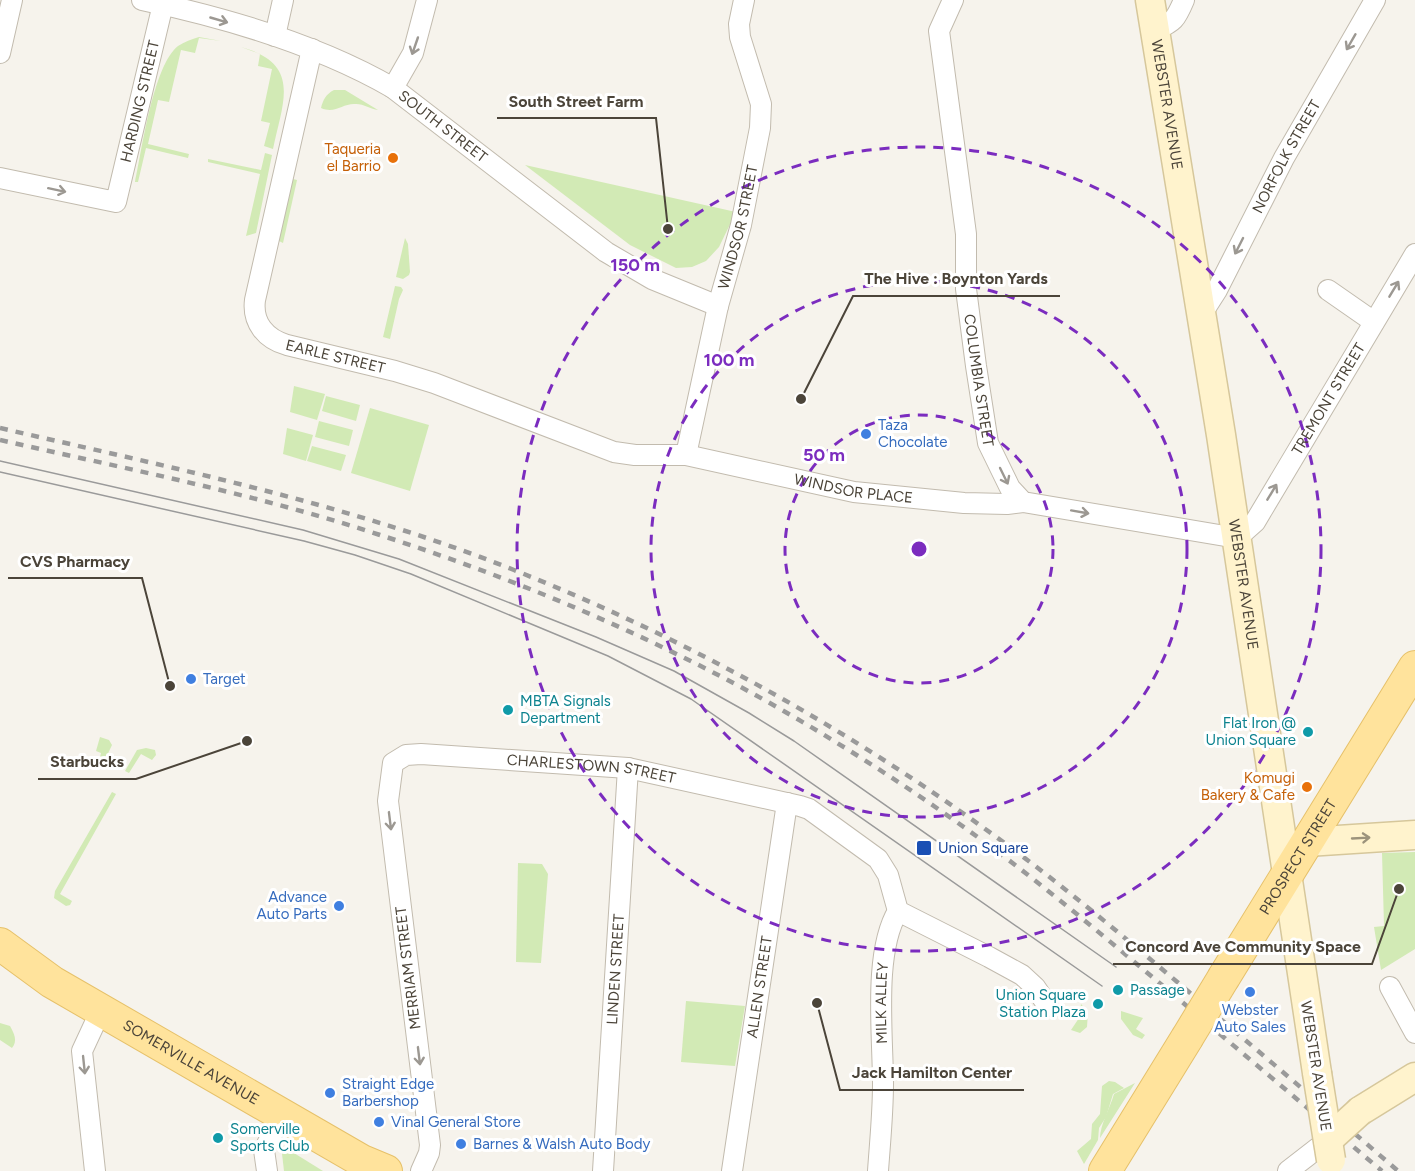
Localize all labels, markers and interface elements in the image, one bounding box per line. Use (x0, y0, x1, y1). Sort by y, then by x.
one-way arrow (209, 15, 228, 26)
one-way arrow (1345, 33, 1357, 50)
one-way arrow (409, 36, 420, 55)
street label: HARDING STREET (117, 38, 163, 164)
street label: WEBSTER AVENUE (1148, 38, 1187, 171)
callout: South Street Farm (497, 84, 656, 118)
street label: SOUTH STREET (395, 86, 492, 167)
text: South Street Farm (509, 92, 643, 111)
street label: NORFOLK STREET (1248, 96, 1325, 216)
place label: Taqueria el Barrio (325, 140, 381, 175)
marker: Taqueria el Barrio (386, 151, 400, 165)
street label: WINDSOR STREET (714, 163, 762, 291)
one-way arrow (47, 185, 67, 196)
one-way arrow (1233, 237, 1244, 255)
text: 150 m (610, 254, 660, 276)
callout: The Hive : Boynton Yards (853, 262, 1060, 296)
text: The Hive : Boynton Yards (864, 269, 1048, 288)
one-way arrow (1389, 281, 1401, 298)
street label: COLUMBIA STREET (960, 313, 998, 449)
street label: EARLE STREET (284, 336, 388, 378)
street label: TREMONT STREET (1288, 339, 1369, 458)
text: 100 m (704, 349, 754, 371)
place label: Taza Chocolate (878, 416, 947, 451)
marker: Taza Chocolate (859, 427, 873, 441)
text: 50 m (803, 444, 845, 466)
one-way arrow (998, 467, 1010, 484)
street label: WINDSOR PLACE (792, 470, 914, 507)
one-way arrow (1267, 484, 1279, 501)
one-way arrow (1070, 507, 1090, 518)
street label: WEBSTER AVENUE (1225, 518, 1262, 651)
centre of rings (909, 539, 929, 559)
callout: CVS Pharmacy (8, 544, 142, 578)
text: CVS Pharmacy (20, 552, 131, 571)
place label: Target (203, 670, 246, 688)
marker: Target (184, 672, 198, 686)
place label: MBTA Signals Department (520, 692, 611, 727)
marker: MBTA Signals Department (501, 703, 515, 717)
place label: Flat Iron @ Union Square (1206, 714, 1296, 749)
marker: Flat Iron @ Union Square (1301, 725, 1315, 739)
callout: Starbucks (38, 745, 136, 779)
street label: CHARLESTOWN STREET (506, 751, 678, 787)
text: Starbucks (50, 752, 125, 771)
place label: Komugi Bakery & Cafe (1201, 769, 1295, 804)
marker: Komugi Bakery & Cafe (1300, 780, 1314, 794)
street label: PROSPECT STREET (1256, 795, 1341, 918)
one-way arrow (385, 811, 396, 831)
one-way arrow (1350, 833, 1370, 844)
marker: Union Square (915, 839, 933, 857)
place label: Union Square (938, 839, 1028, 857)
place label: Advance Auto Parts (257, 888, 327, 923)
marker: Advance Auto Parts (332, 899, 346, 913)
street label: MERRIAM STREET (391, 905, 424, 1031)
street label: LINDEN STREET (603, 913, 628, 1025)
callout: Concord Ave Community Space (1113, 930, 1372, 964)
street label: ALLEN STREET (743, 934, 776, 1039)
text: Concord Ave Community Space (1125, 937, 1361, 956)
street label: MILK ALLEY (872, 962, 892, 1044)
place label: Passage (1130, 981, 1185, 999)
marker: Passage (1111, 983, 1125, 997)
marker: Webster Auto Sales (1243, 985, 1257, 999)
place label: Union Square Station Plaza (996, 986, 1086, 1021)
marker: Union Square Station Plaza (1091, 997, 1105, 1011)
street label: WEBSTER AVENUE (1297, 1000, 1335, 1132)
place label: Webster Auto Sales (1214, 1001, 1286, 1036)
street label: SOMERVILLE AVENUE (120, 1016, 262, 1109)
one-way arrow (414, 1046, 425, 1066)
one-way arrow (79, 1054, 90, 1074)
callout: Jack Hamilton Center (840, 1056, 1024, 1090)
text: Jack Hamilton Center (852, 1063, 1012, 1082)
place label: Straight Edge Barbershop (342, 1075, 434, 1110)
marker: Straight Edge Barbershop (323, 1086, 337, 1100)
place label: Vinal General Store (391, 1113, 521, 1131)
marker: Vinal General Store (372, 1115, 386, 1129)
place label: Somerville Sports Club (230, 1120, 310, 1155)
marker: Somerville Sports Club (211, 1131, 225, 1145)
place label: Barnes & Walsh Auto Body (473, 1135, 651, 1153)
marker: Barnes & Walsh Auto Body (454, 1137, 468, 1151)

